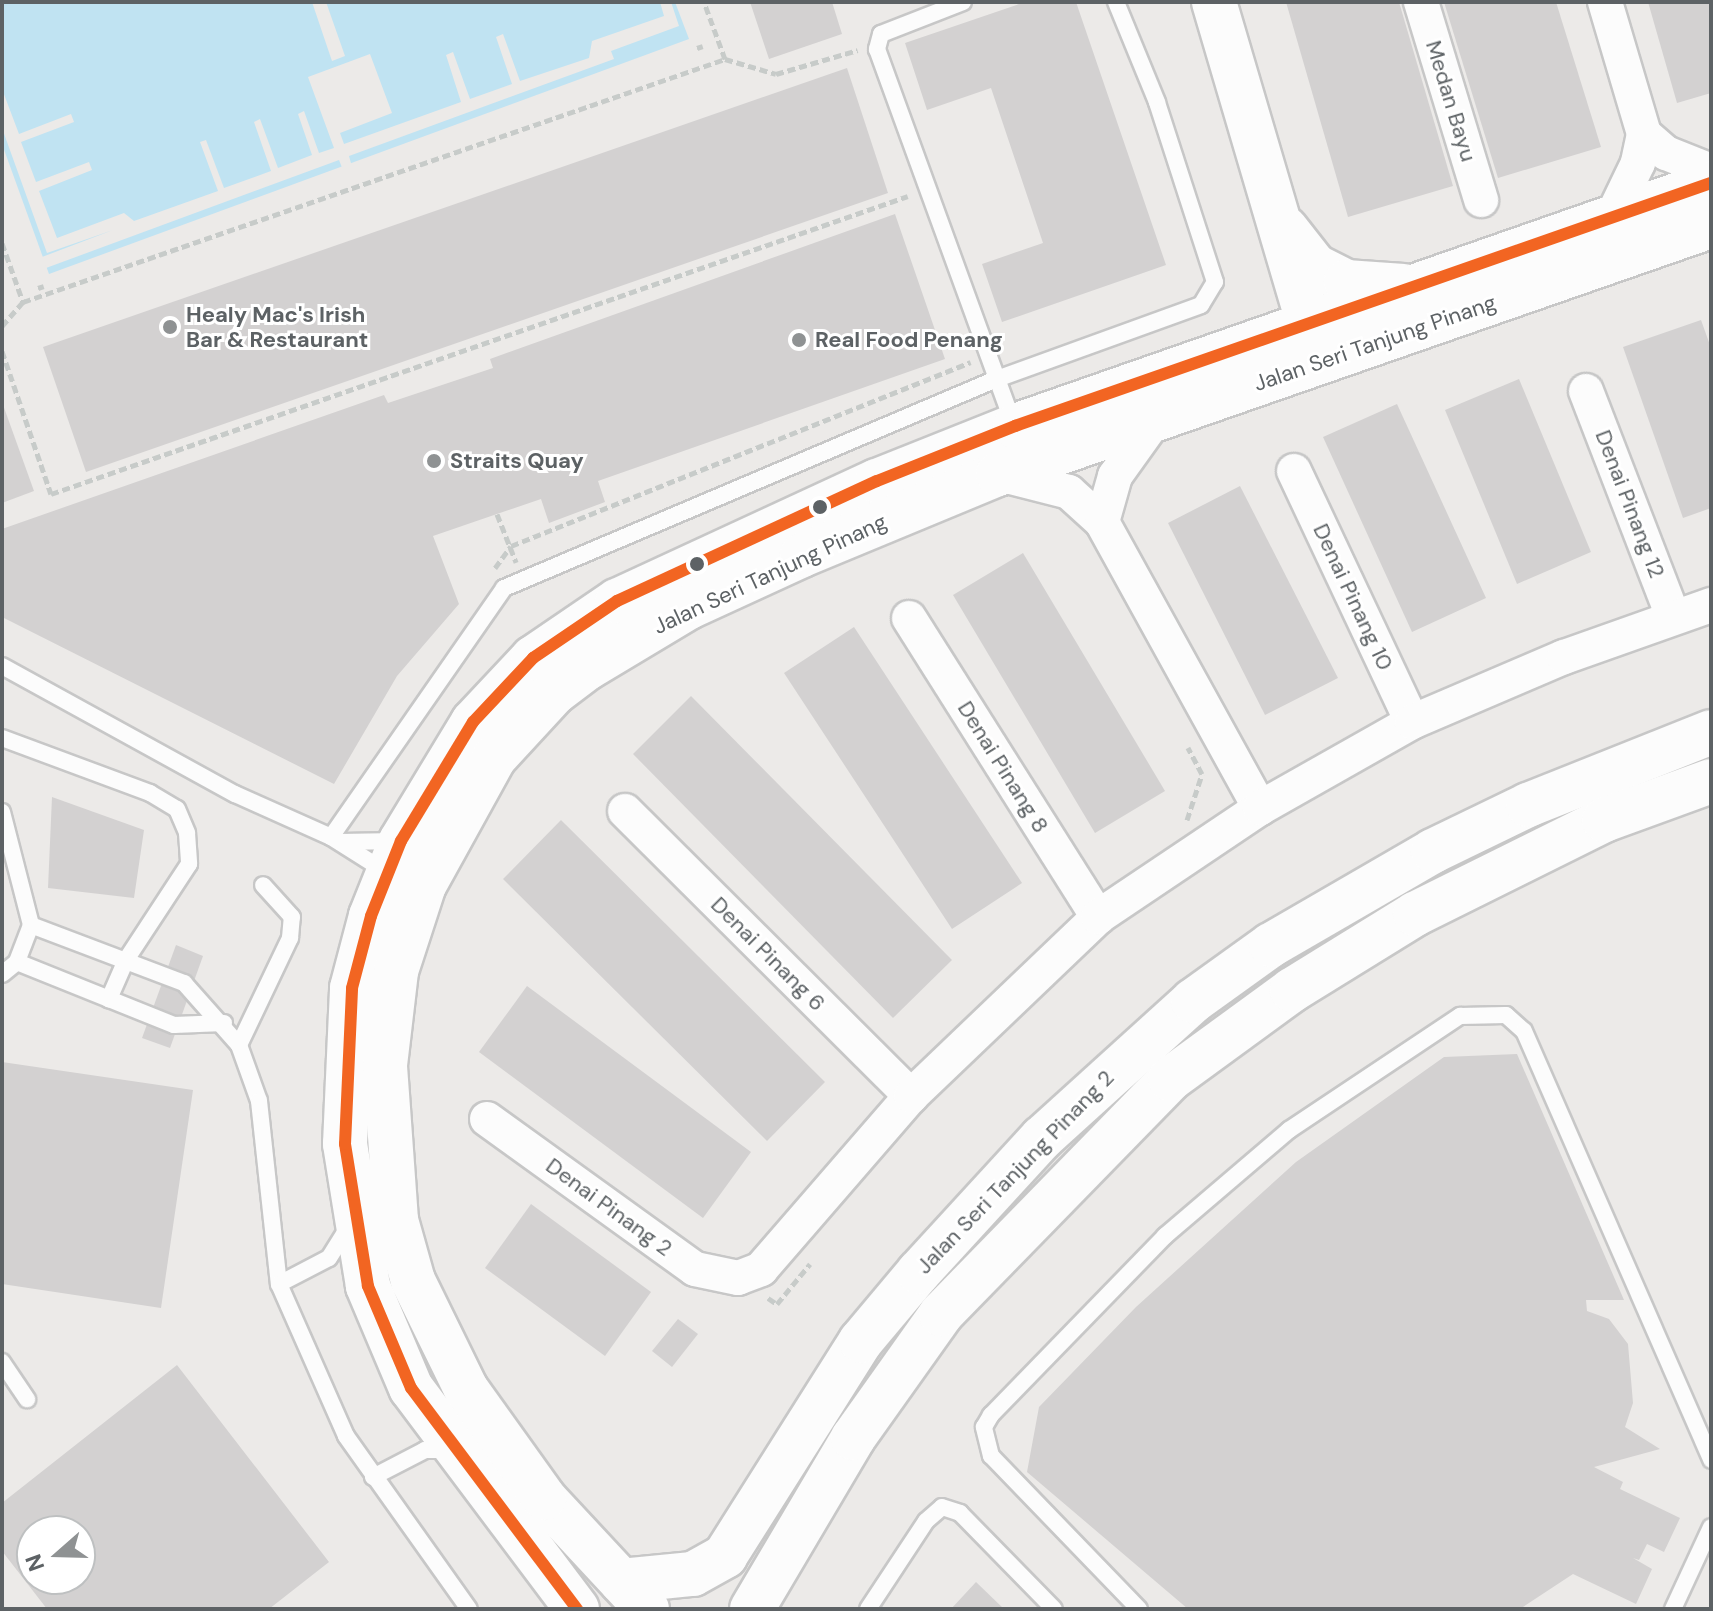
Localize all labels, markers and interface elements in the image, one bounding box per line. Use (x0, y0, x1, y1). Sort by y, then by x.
street label: Medan Bayu (1420, 37, 1482, 165)
street label: Jalan Seri Tanjung Pinang (1250, 289, 1500, 397)
place label: Healy Mac's Irish Bar & Restaurant (186, 301, 368, 352)
marker: Healy Mac's Irish Bar & Restaurant (161, 318, 179, 336)
place label: Real Food Penang (815, 327, 1003, 353)
marker: Real Food Penang (790, 331, 808, 349)
street label: Denai Pinang 12 (1590, 426, 1670, 582)
place label: Straits Quay (450, 448, 584, 474)
marker: Straits Quay (425, 452, 443, 470)
unlabelled marker (812, 499, 828, 515)
street label: Jalan Seri Tanjung Pinang (649, 508, 891, 640)
street label: Denai Pinang 10 (1308, 520, 1398, 674)
unlabelled marker (689, 556, 705, 572)
street label: Denai Pinang 8 (952, 696, 1054, 838)
street label: Denai Pinang 6 (705, 891, 831, 1017)
street label: Jalan Seri Tanjung Pinang 2 (911, 1065, 1119, 1279)
street label: Denai Pinang 2 (541, 1152, 677, 1262)
north arrow (16, 1515, 96, 1595)
text: N (18, 1550, 51, 1575)

